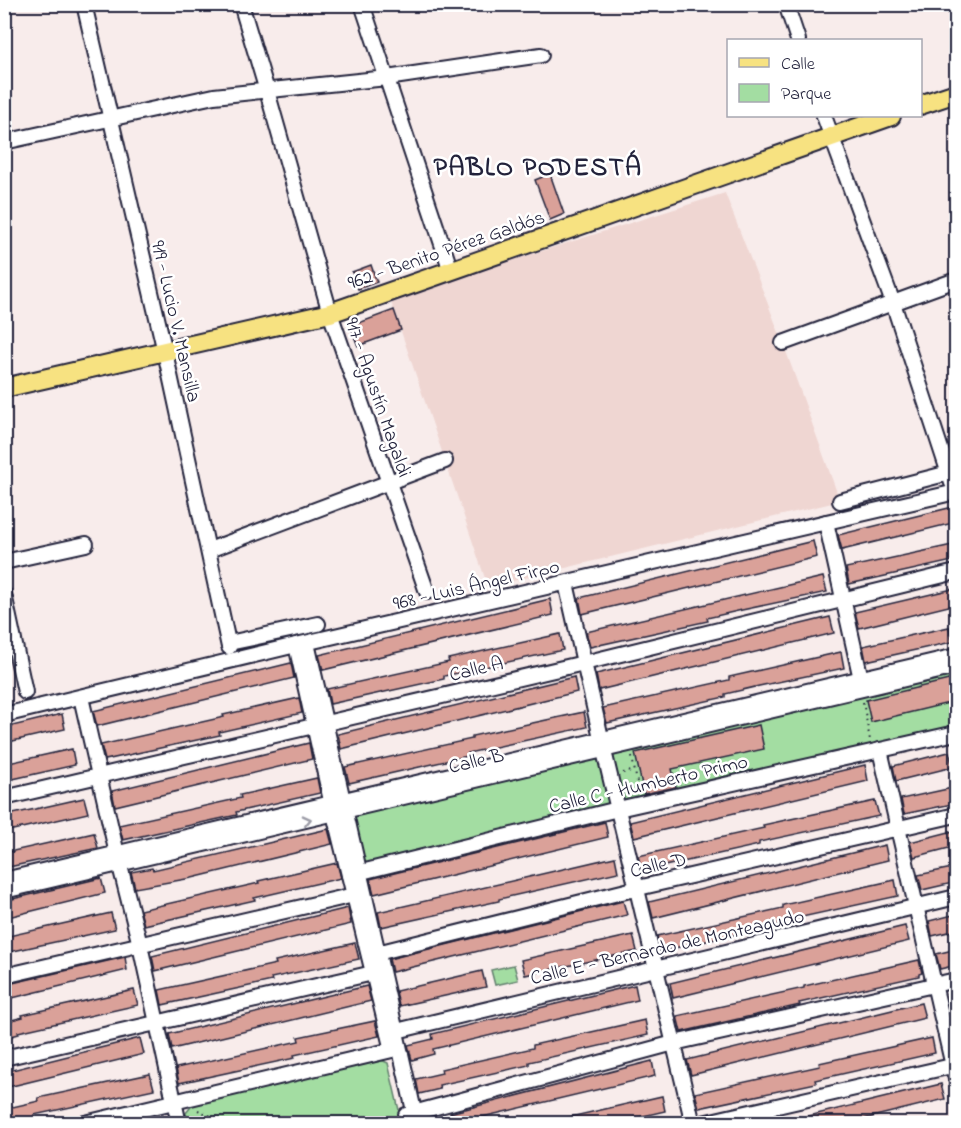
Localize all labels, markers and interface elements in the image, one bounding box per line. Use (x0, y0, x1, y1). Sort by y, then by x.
legend (727, 39, 922, 117)
text: Calle (781, 52, 816, 78)
text: Parque (781, 82, 832, 108)
district label: PABLO PODESTÁ (433, 149, 643, 188)
street label: 962 - Benito Pérez Galdós (344, 204, 549, 299)
street label: 919 - Lucio V. Mansilla (142, 238, 207, 405)
street label: 917 - Agustín Magaldi (335, 314, 418, 482)
street label: 968 - Luis Ángel Firpo (391, 553, 563, 621)
street label: Calle A (447, 650, 507, 691)
street label: Calle B (446, 742, 507, 783)
street label: Calle C - Humberto Primo (546, 748, 751, 822)
one-way arrow (302, 815, 312, 828)
street label: Calle D (627, 846, 690, 887)
street label: Calle E - Bernardo de Monteagudo (528, 903, 808, 995)

